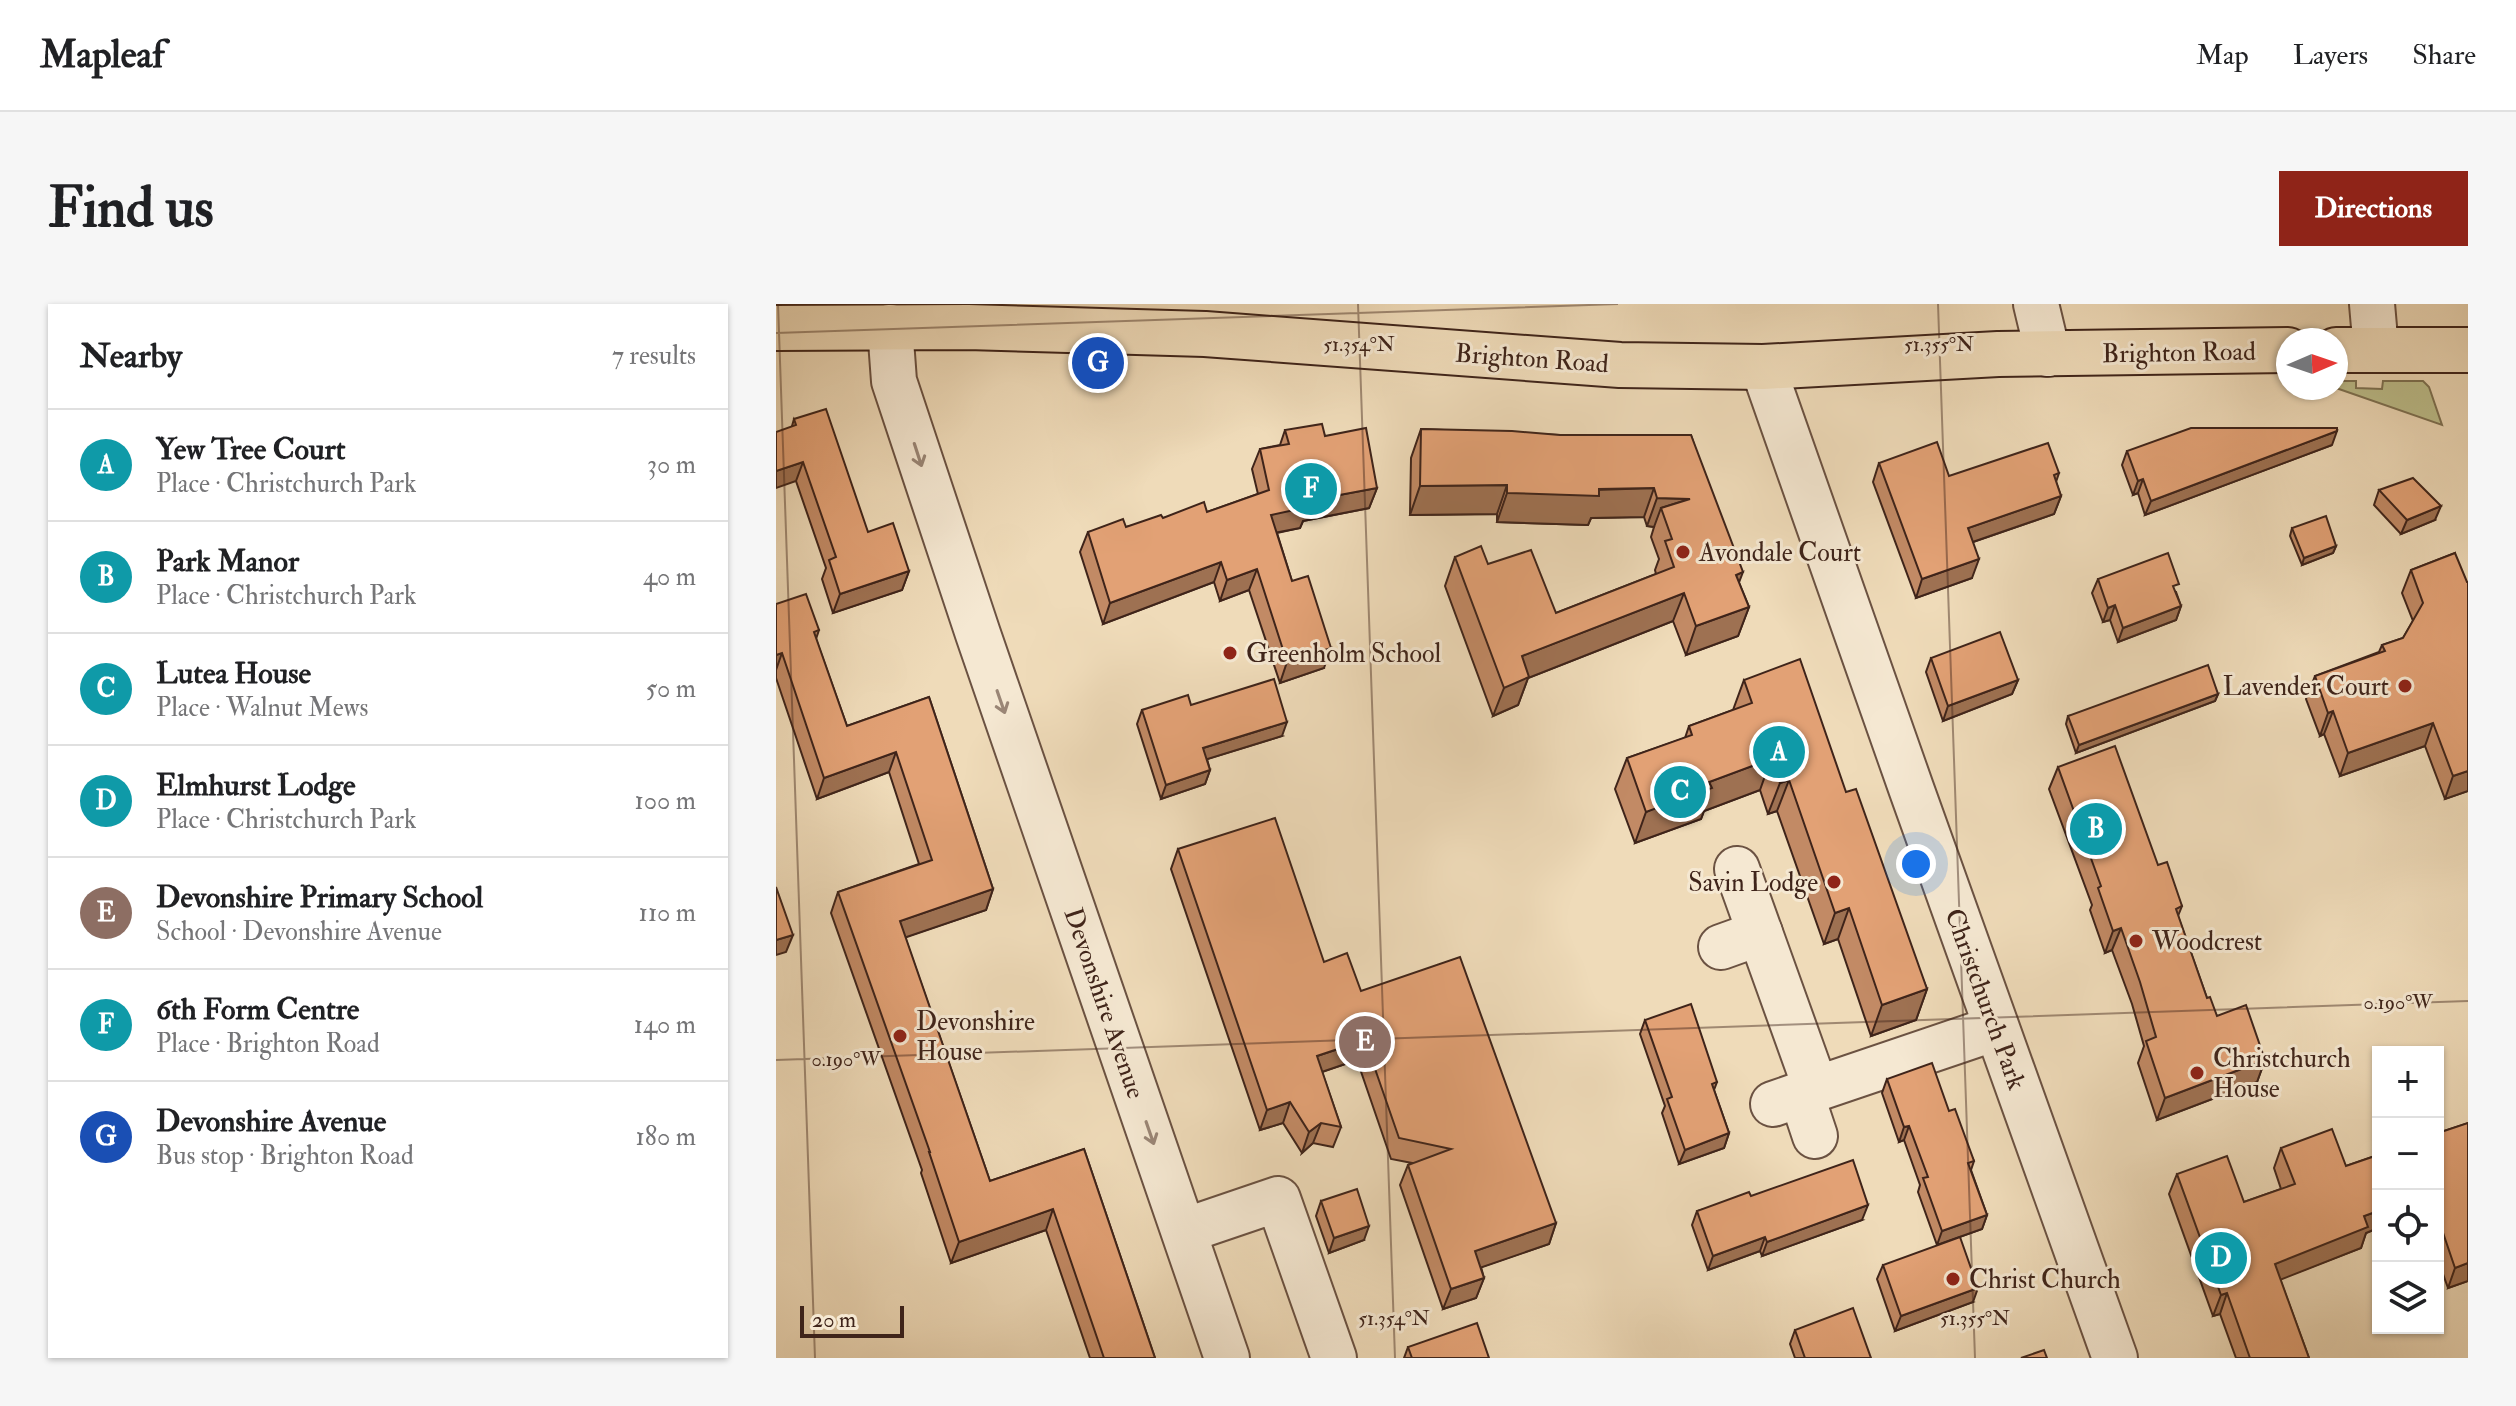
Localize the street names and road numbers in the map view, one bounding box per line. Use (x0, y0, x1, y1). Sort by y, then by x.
street label: Brighton Road (2102, 336, 2256, 370)
street label: Brighton Road (1454, 338, 1610, 380)
street label: Devonshire Avenue (1056, 904, 1152, 1103)
street label: Christchurch Park (1937, 904, 2033, 1095)

